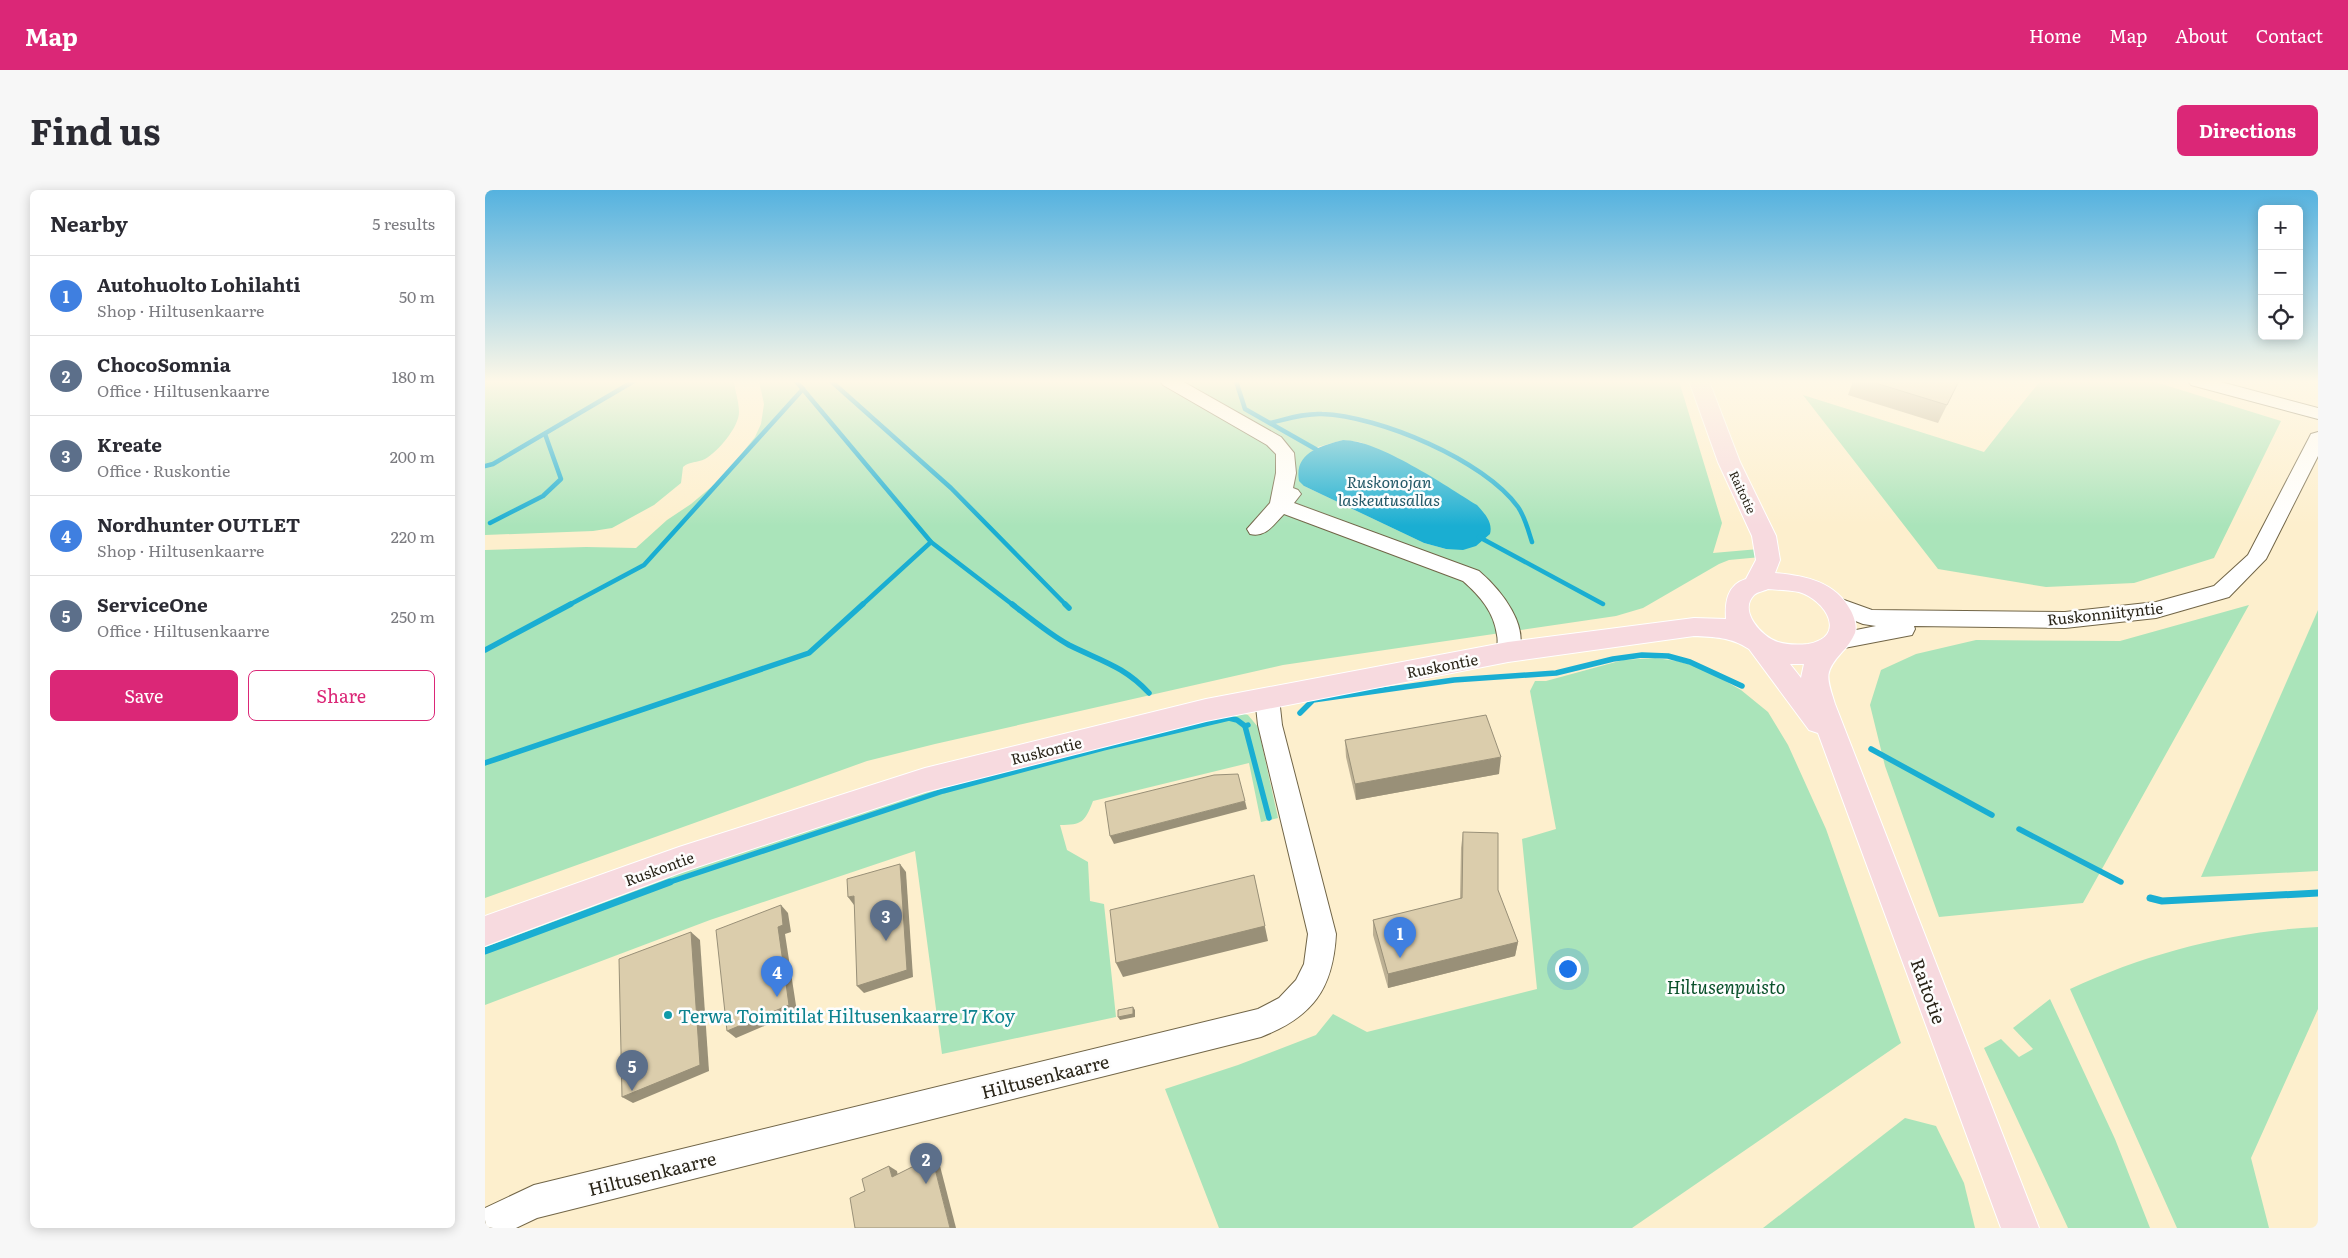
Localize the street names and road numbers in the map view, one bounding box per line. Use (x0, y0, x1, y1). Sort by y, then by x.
street label: Raitotie (1725, 468, 1761, 516)
street label: Ruskonniityntie (2046, 595, 2164, 631)
street label: Ruskontie (1404, 647, 1480, 683)
street label: Ruskontie (1008, 730, 1084, 770)
street label: Ruskontie (621, 845, 697, 891)
street label: Raitotie (1905, 954, 1953, 1028)
street label: Hiltusenkaarre (978, 1047, 1112, 1105)
street label: Hiltusenkaarre (585, 1144, 719, 1202)

